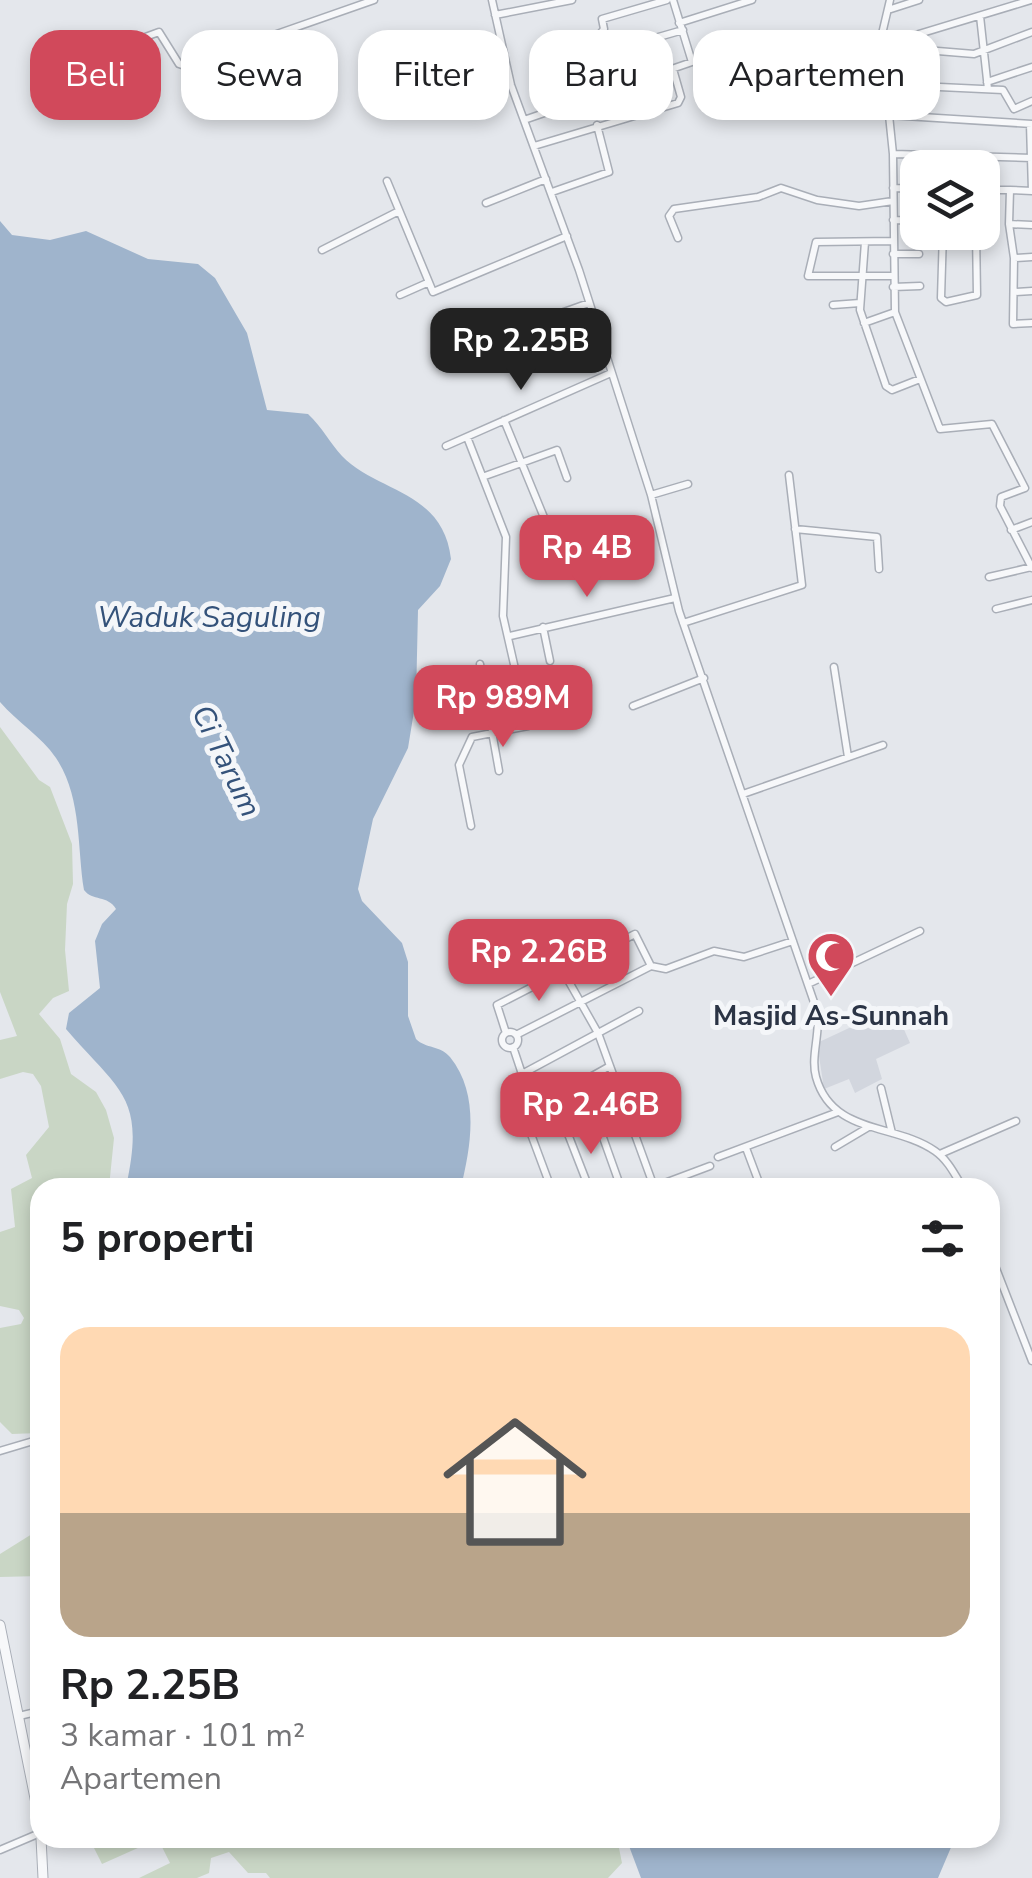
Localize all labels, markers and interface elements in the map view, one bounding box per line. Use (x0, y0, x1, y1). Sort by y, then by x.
chip: Beli (30, 30, 161, 120)
chip: Sewa (181, 30, 338, 120)
chip: Filter (358, 30, 509, 120)
chip: Baru (529, 30, 673, 120)
chip: Apartemen (693, 30, 940, 120)
map controls (900, 150, 1000, 250)
button: layers (900, 150, 1000, 250)
pin: Rp 2.25B (418, 308, 624, 393)
text: Rp 2.25B (452, 319, 590, 362)
pin: Rp 4B (517, 515, 657, 600)
text: Rp 4B (541, 526, 633, 569)
water label: Waduk Saguling (97, 597, 321, 638)
pin: Rp 989M (411, 665, 595, 750)
text: Rp 989M (435, 676, 571, 719)
water label: Ci Tarum (181, 698, 271, 824)
pin: Rp 2.26B (436, 919, 642, 1004)
text: Rp 2.26B (470, 930, 608, 973)
mosque icon: Masjid As-Sunnah (805, 930, 857, 998)
place label: Masjid As-Sunnah (713, 997, 949, 1035)
pin: Rp 2.46B (488, 1072, 694, 1157)
text: Rp 2.46B (522, 1083, 660, 1126)
text: 5 properti (60, 1210, 255, 1267)
icon: filters (915, 1211, 970, 1266)
icon: home (425, 1392, 605, 1572)
text: Rp 2.25B (60, 1657, 240, 1714)
text: 3 kamar · 101 m² (60, 1714, 305, 1757)
text: Apartemen (60, 1757, 222, 1800)

